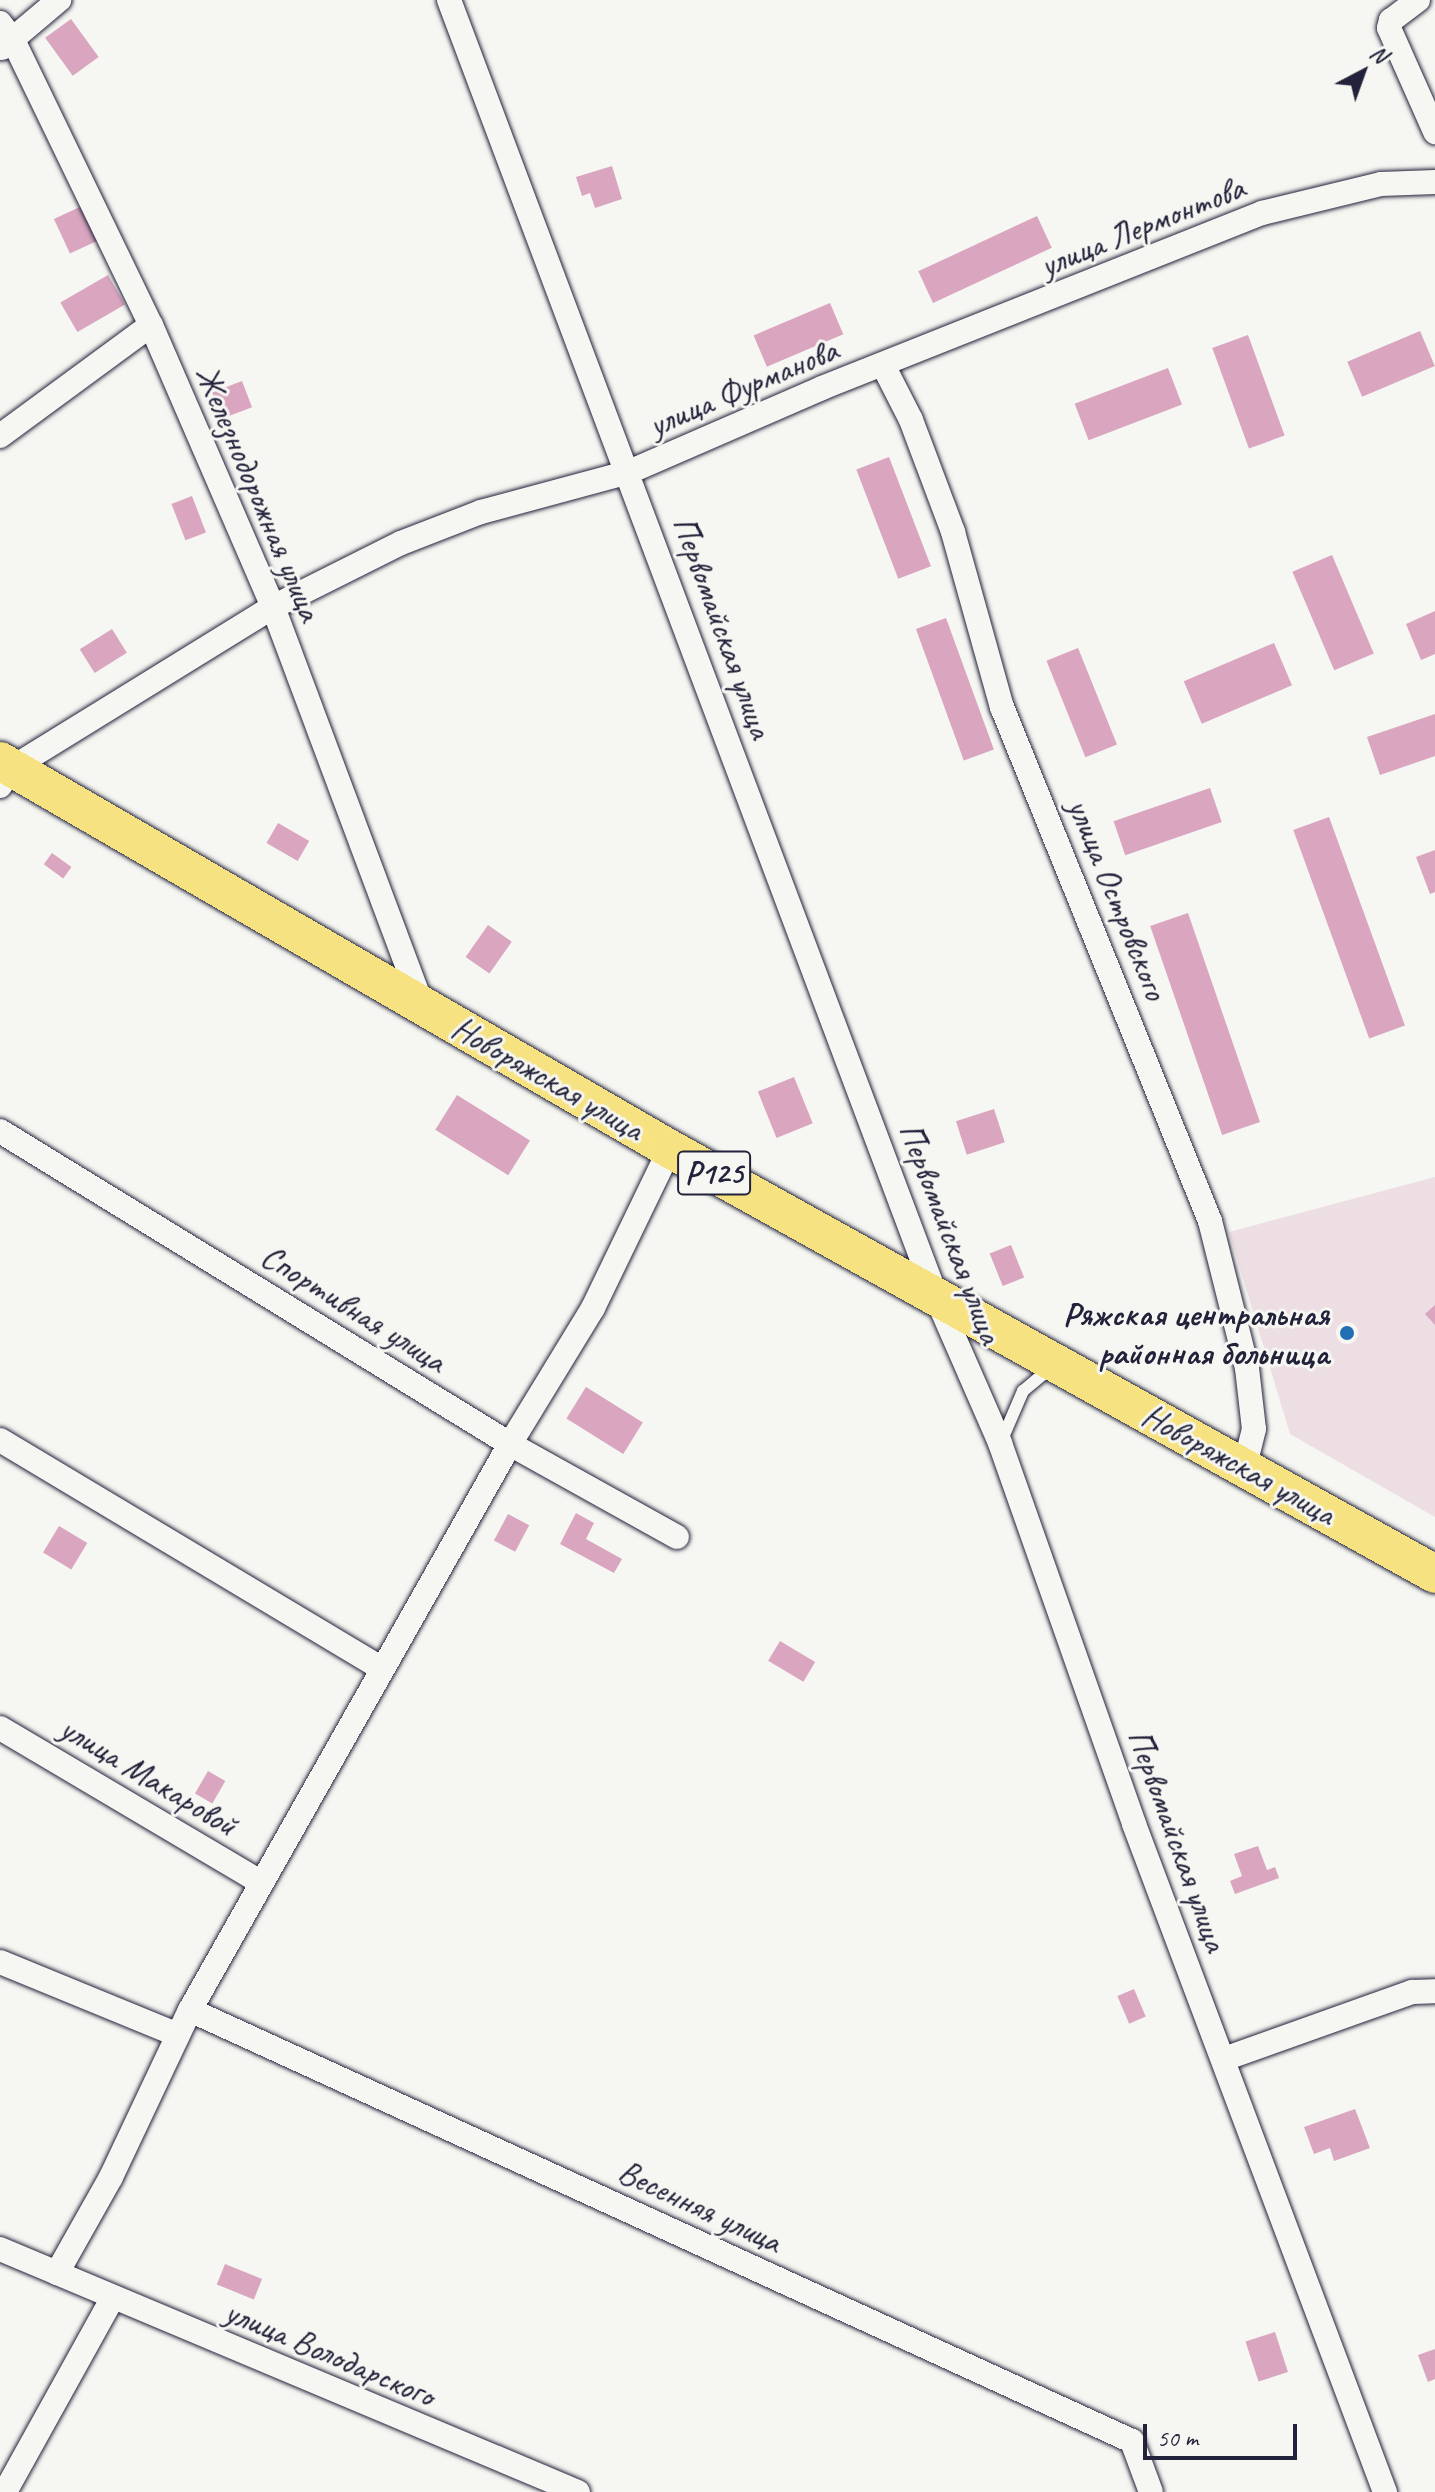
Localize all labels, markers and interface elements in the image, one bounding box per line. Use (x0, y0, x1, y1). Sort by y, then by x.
north arrow (1323, 32, 1403, 112)
text: N (1364, 39, 1393, 69)
street label: улица Лермонтова (1034, 166, 1250, 286)
street label: улица Фурманова (641, 328, 845, 446)
street label: Железнодорожная улица (186, 358, 332, 628)
street label: Первомайская улица (664, 509, 782, 745)
street label: улица Островского (1059, 791, 1177, 1007)
street label: Новоряжская улица (444, 1006, 652, 1150)
street label: Первомайская улица (890, 1116, 1012, 1350)
road number: Р125 (676, 1145, 752, 1201)
street label: Спортивная улица (253, 1234, 455, 1382)
place label: Ряжская центральная районная больница (1063, 1293, 1329, 1372)
marker: Ряжская центральная районная больница (1336, 1322, 1358, 1344)
street label: Новоряжская улица (1134, 1394, 1344, 1534)
street label: улица Макаровой (53, 1707, 245, 1845)
street label: Первомайская улица (1119, 1722, 1237, 1958)
street label: Весенняя улица (611, 2150, 789, 2262)
street label: улица Володарского (220, 2291, 440, 2415)
scale bar (1147, 2408, 1301, 2458)
text: 50 m (1157, 2423, 1198, 2453)

